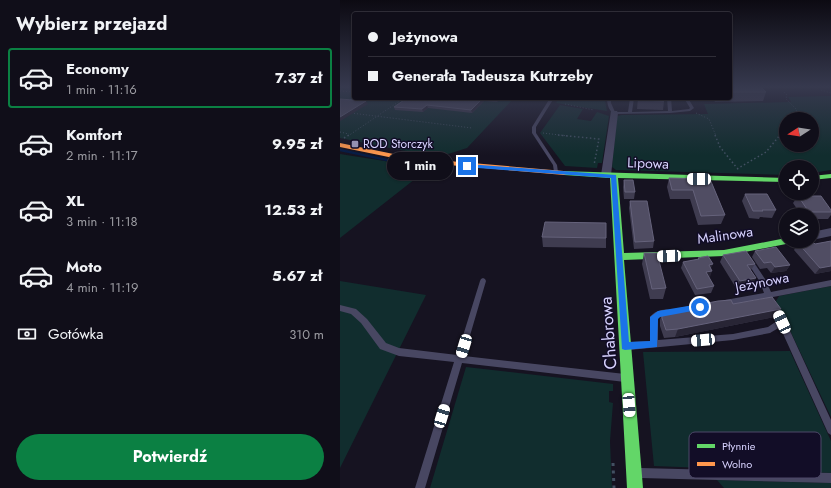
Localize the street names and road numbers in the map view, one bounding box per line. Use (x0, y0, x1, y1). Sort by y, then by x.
street label: Lipowa (627, 152, 669, 174)
street label: Malinowa (696, 221, 754, 249)
street label: Jeżynowa (732, 267, 791, 297)
street label: Chabrowa (593, 296, 623, 370)

